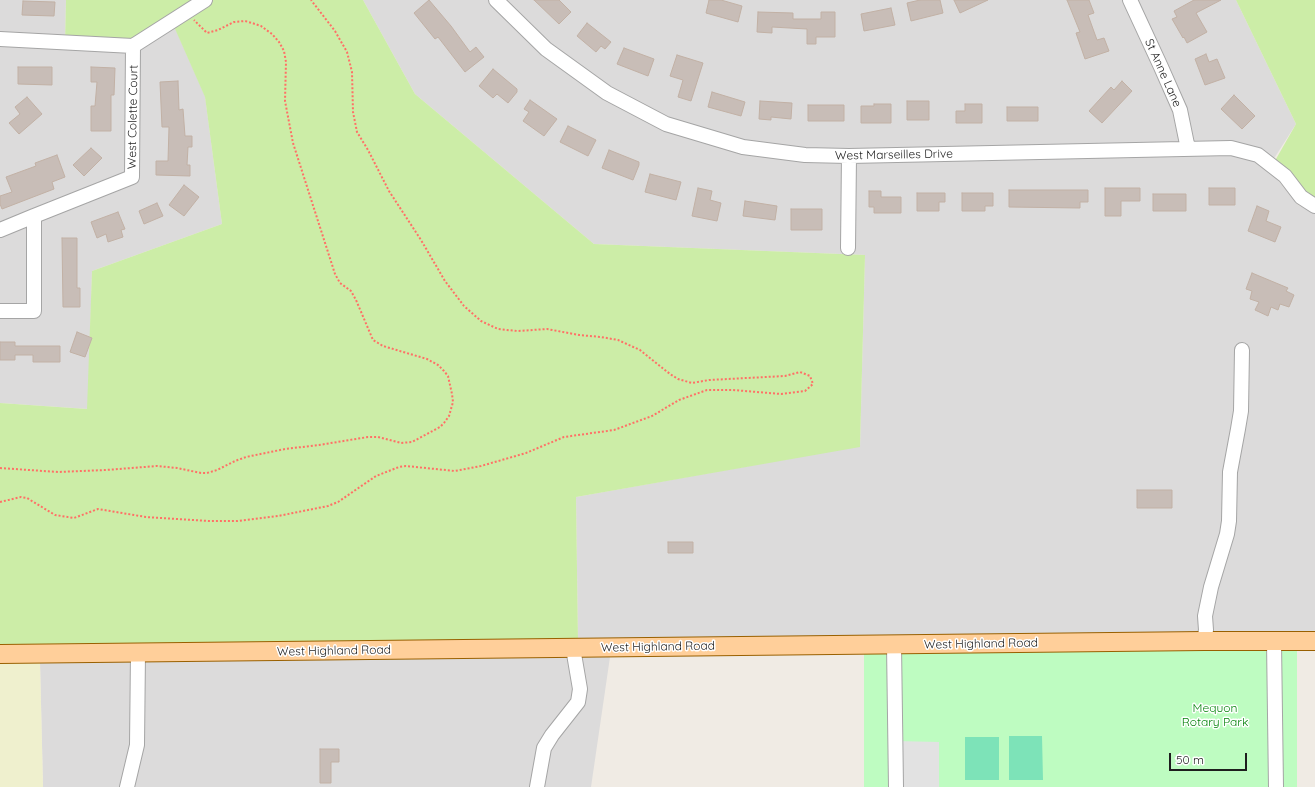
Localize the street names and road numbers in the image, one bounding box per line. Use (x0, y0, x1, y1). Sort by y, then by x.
street label: St Anne Lane (1142, 37, 1184, 109)
street label: West Colette Court (125, 65, 141, 169)
street label: West Marseilles Drive (835, 147, 953, 163)
street label: West Highland Road (924, 636, 1038, 652)
street label: West Highland Road (601, 639, 715, 655)
street label: West Highland Road (277, 643, 391, 659)

